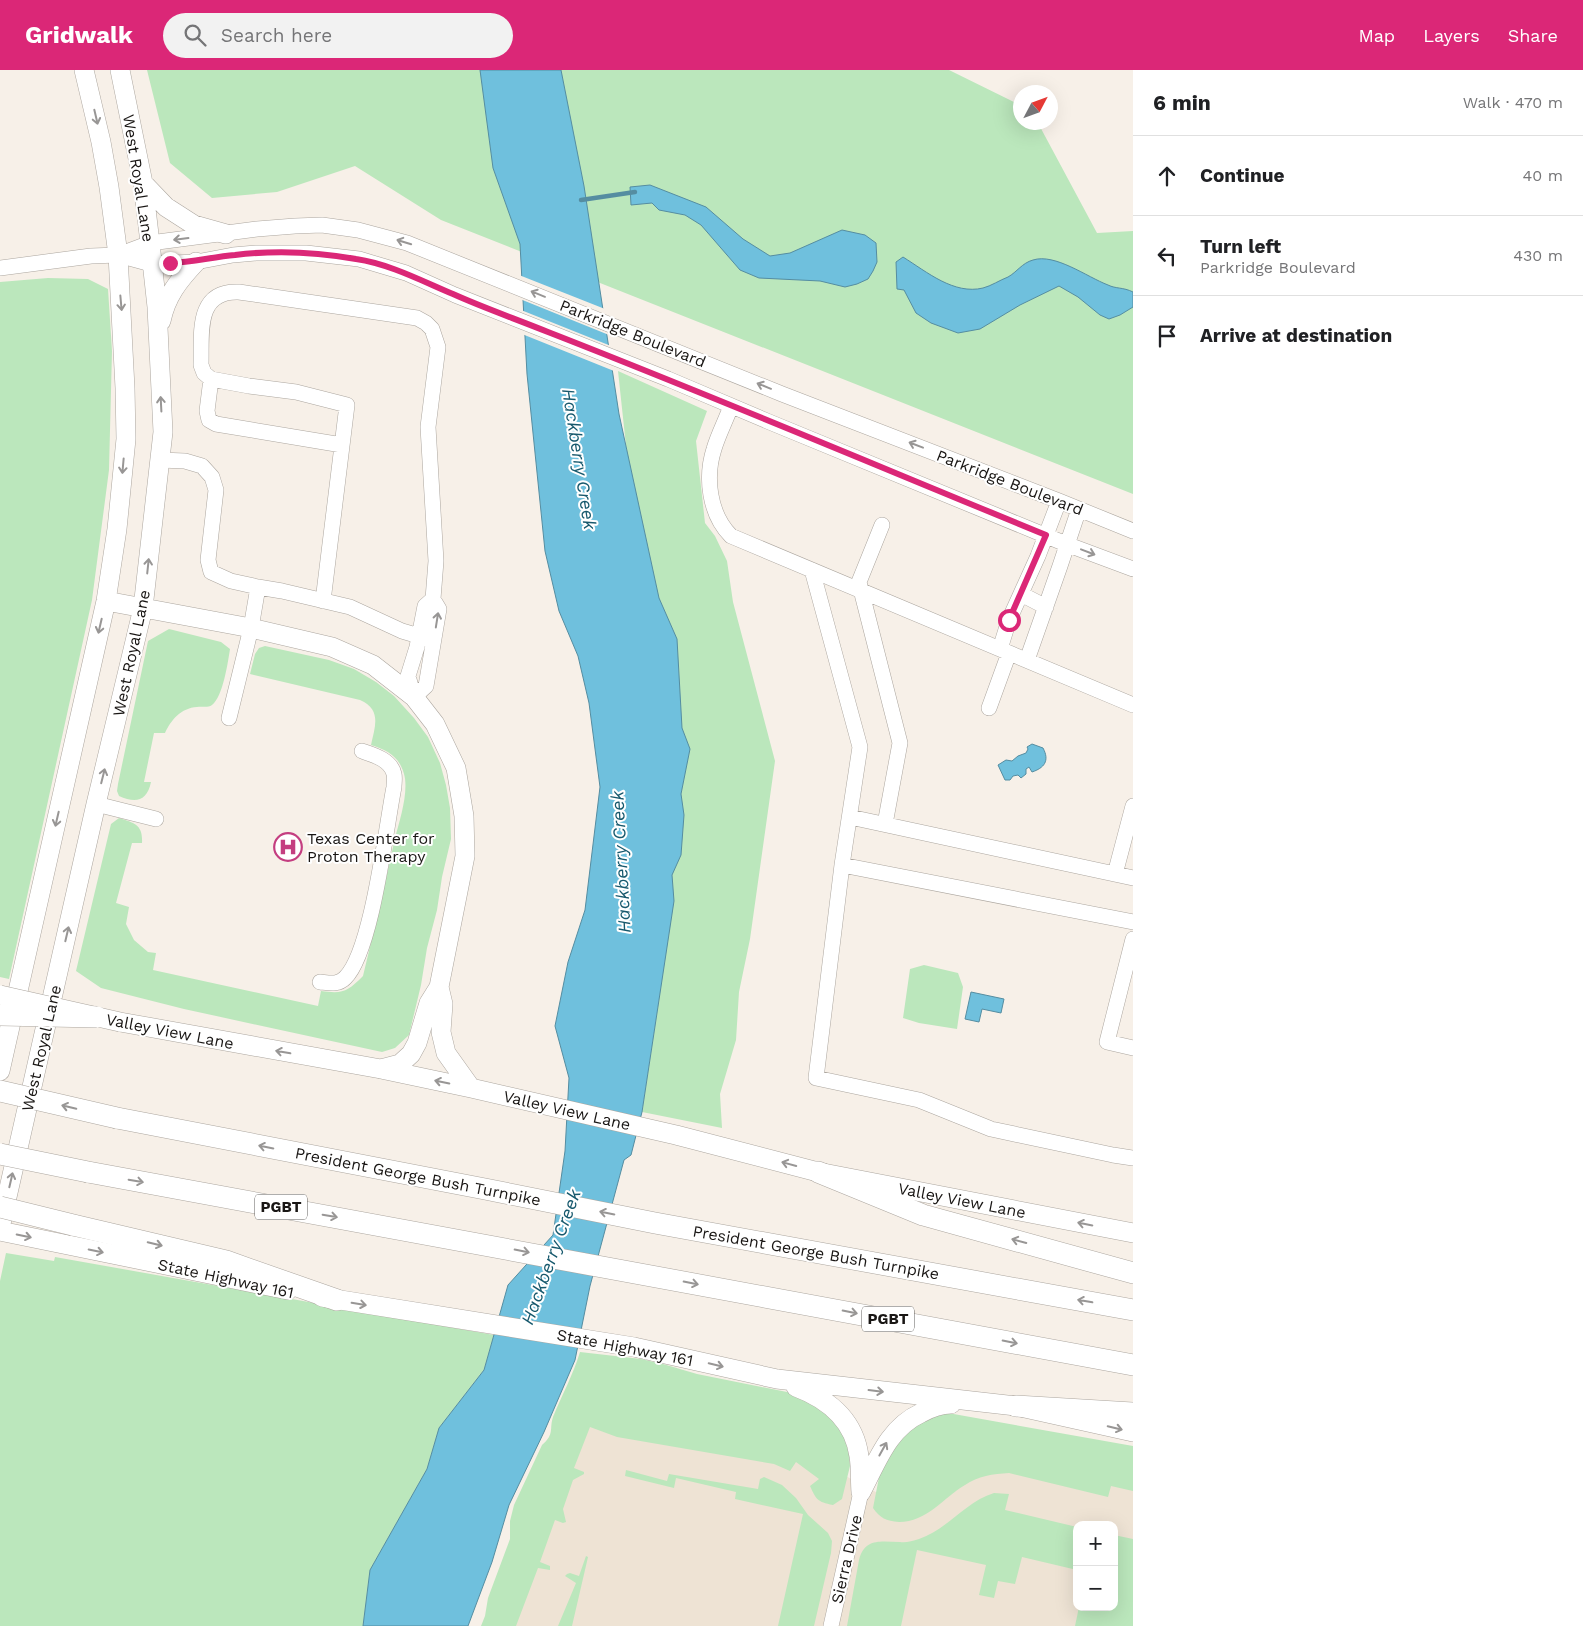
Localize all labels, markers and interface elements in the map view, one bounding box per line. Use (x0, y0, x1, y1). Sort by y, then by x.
search box (163, 13, 513, 58)
text: Gridwalk (25, 21, 133, 49)
icon: search (181, 21, 209, 49)
text: Search here (221, 24, 332, 47)
text: Map (1358, 25, 1395, 46)
text: Layers (1423, 25, 1480, 46)
text: Share (1508, 25, 1558, 46)
north arrow (1013, 85, 1058, 130)
text: 6 min (1153, 90, 1211, 115)
text: Walk · 470 m (1463, 93, 1563, 112)
one-way arrow (91, 109, 101, 125)
street label: West Royal Lane (119, 113, 158, 243)
icon: ahead (1153, 162, 1181, 190)
text: Continue (1200, 164, 1284, 187)
text: 40 m (1523, 166, 1563, 185)
one-way arrow (173, 234, 189, 244)
text: Turn left (1200, 235, 1281, 258)
one-way arrow (396, 237, 412, 247)
icon: left (1153, 242, 1181, 270)
text: 430 m (1513, 246, 1563, 265)
route end (159, 252, 182, 275)
text: Parkridge Boulevard (1200, 258, 1356, 277)
one-way arrow (530, 289, 545, 298)
one-way arrow (116, 295, 126, 311)
street label: Parkridge Boulevard (557, 295, 709, 371)
icon: arrive (1153, 322, 1181, 350)
text: Arrive at destination (1200, 324, 1392, 347)
one-way arrow (757, 381, 772, 391)
water label: Hackberry Creek (558, 387, 601, 532)
one-way arrow (157, 396, 166, 412)
one-way arrow (908, 440, 924, 449)
street label: Parkridge Boulevard (934, 446, 1086, 519)
one-way arrow (118, 457, 128, 473)
one-way arrow (1080, 548, 1095, 557)
one-way arrow (143, 558, 152, 574)
street label: West Royal Lane (109, 588, 154, 718)
route start (998, 609, 1021, 632)
one-way arrow (433, 612, 443, 628)
one-way arrow (95, 618, 104, 634)
one-way arrow (99, 768, 108, 784)
water label: Hackberry Creek (606, 789, 635, 934)
one-way arrow (52, 810, 61, 826)
place label: Texas Center for Proton Therapy (307, 829, 435, 866)
hospital icon: Texas Center for Proton Therapy (273, 832, 303, 862)
one-way arrow (63, 927, 72, 943)
street label: West Royal Lane (18, 983, 65, 1113)
street label: Valley View Lane (104, 1010, 235, 1053)
one-way arrow (275, 1046, 291, 1056)
one-way arrow (435, 1077, 451, 1086)
street label: Valley View Lane (502, 1087, 632, 1134)
one-way arrow (62, 1102, 78, 1111)
one-way arrow (258, 1141, 274, 1151)
street label: President George Bush Turnpike (293, 1143, 542, 1210)
one-way arrow (781, 1159, 797, 1169)
one-way arrow (7, 1173, 16, 1189)
one-way arrow (128, 1176, 144, 1186)
street label: Valley View Lane (896, 1179, 1027, 1222)
water label: Hackberry Creek (516, 1185, 585, 1327)
road number: PGBT (255, 1194, 307, 1220)
one-way arrow (599, 1208, 615, 1218)
one-way arrow (322, 1211, 338, 1221)
one-way arrow (1078, 1218, 1094, 1228)
street label: President George Bush Turnpike (691, 1221, 941, 1284)
one-way arrow (16, 1232, 32, 1241)
one-way arrow (1011, 1236, 1027, 1246)
one-way arrow (146, 1240, 162, 1249)
one-way arrow (88, 1247, 104, 1256)
one-way arrow (513, 1247, 529, 1256)
street label: State Highway 161 (156, 1255, 296, 1302)
one-way arrow (682, 1278, 698, 1288)
one-way arrow (1077, 1295, 1093, 1305)
one-way arrow (350, 1299, 366, 1309)
road number: PGBT (862, 1306, 914, 1332)
one-way arrow (842, 1308, 858, 1318)
street label: State Highway 161 (555, 1325, 695, 1370)
one-way arrow (1002, 1337, 1018, 1347)
one-way arrow (707, 1361, 723, 1370)
one-way arrow (868, 1386, 884, 1396)
one-way arrow (1107, 1424, 1123, 1434)
one-way arrow (879, 1442, 888, 1457)
street label: Sierra Drive (827, 1513, 866, 1605)
map controls (1073, 1521, 1118, 1611)
button: + (1073, 1521, 1118, 1566)
button: − (1073, 1566, 1118, 1611)

